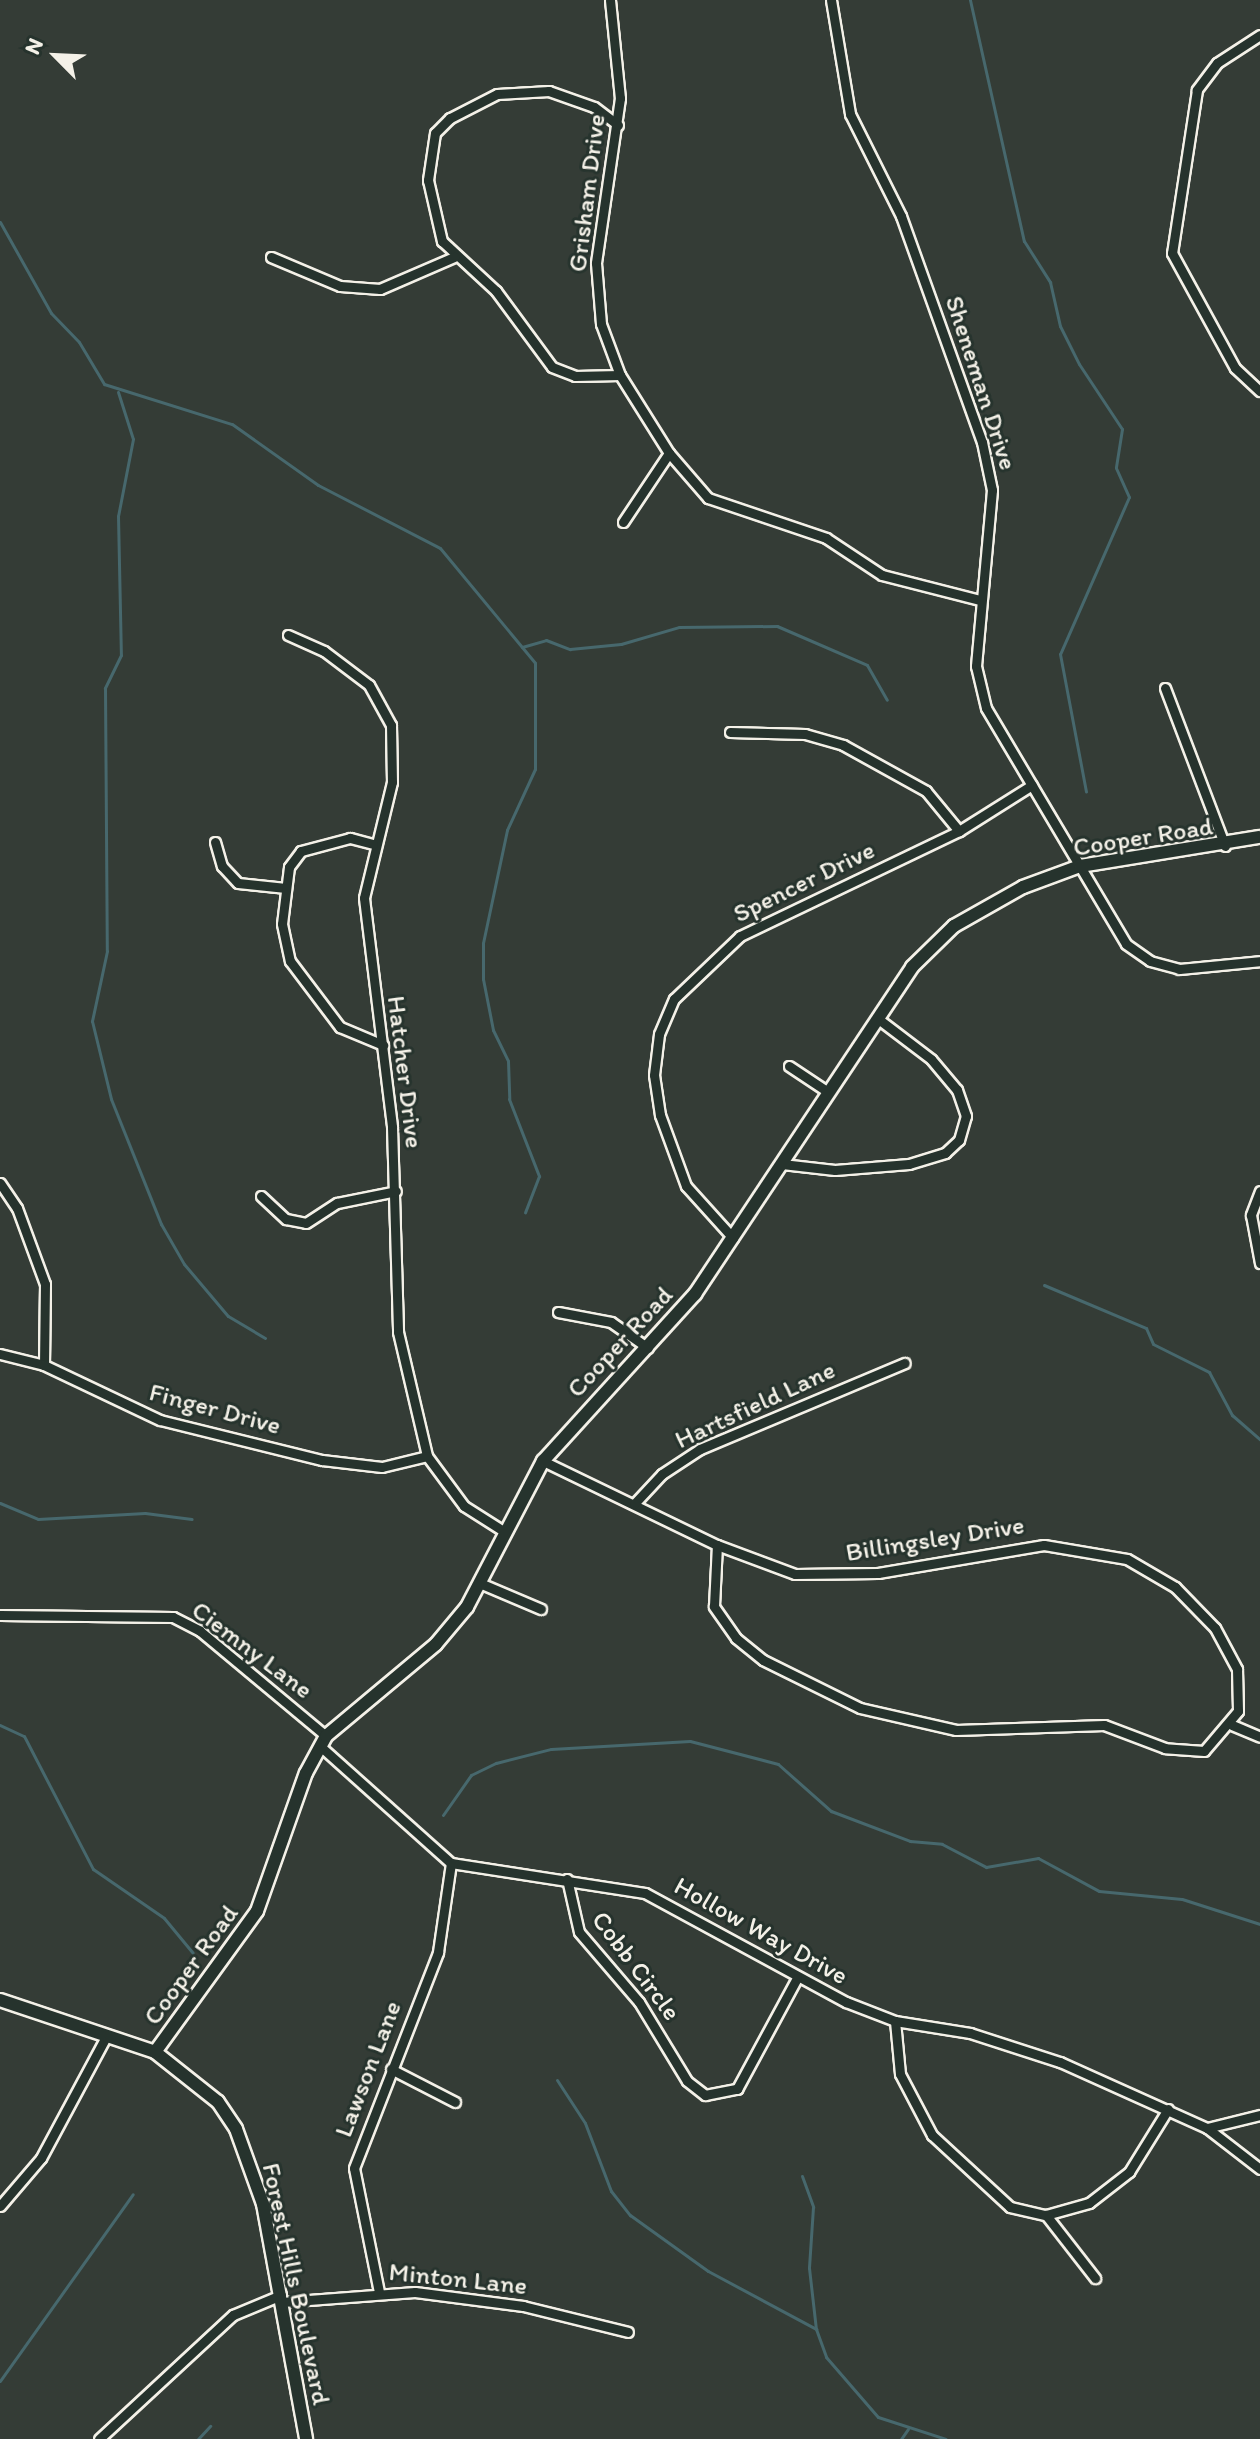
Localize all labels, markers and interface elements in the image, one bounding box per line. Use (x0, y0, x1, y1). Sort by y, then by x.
north arrow (16, 16, 96, 96)
text: N (18, 34, 49, 58)
street label: Grisham Drive (562, 112, 612, 274)
street label: Sheneman Drive (938, 292, 1024, 474)
street label: Cooper Road (1071, 811, 1215, 863)
street label: Spencer Drive (728, 834, 880, 930)
street label: Hatcher Drive (380, 994, 430, 1150)
street label: Cooper Road (560, 1280, 680, 1404)
street label: Hartsfield Lane (670, 1354, 840, 1456)
street label: Finger Drive (146, 1376, 284, 1442)
street label: Billingsley Drive (843, 1509, 1027, 1569)
street label: Ciemny Lane (185, 1594, 319, 1706)
street label: Hollow Way Drive (669, 1870, 853, 1992)
street label: Cooper Road (137, 1899, 245, 2031)
street label: Cobb Circle (585, 1905, 687, 2027)
street label: Lawson Lane (328, 1996, 408, 2142)
street label: Forest Hills Boulevard (255, 2160, 337, 2408)
street label: Minton Lane (387, 2256, 529, 2302)

